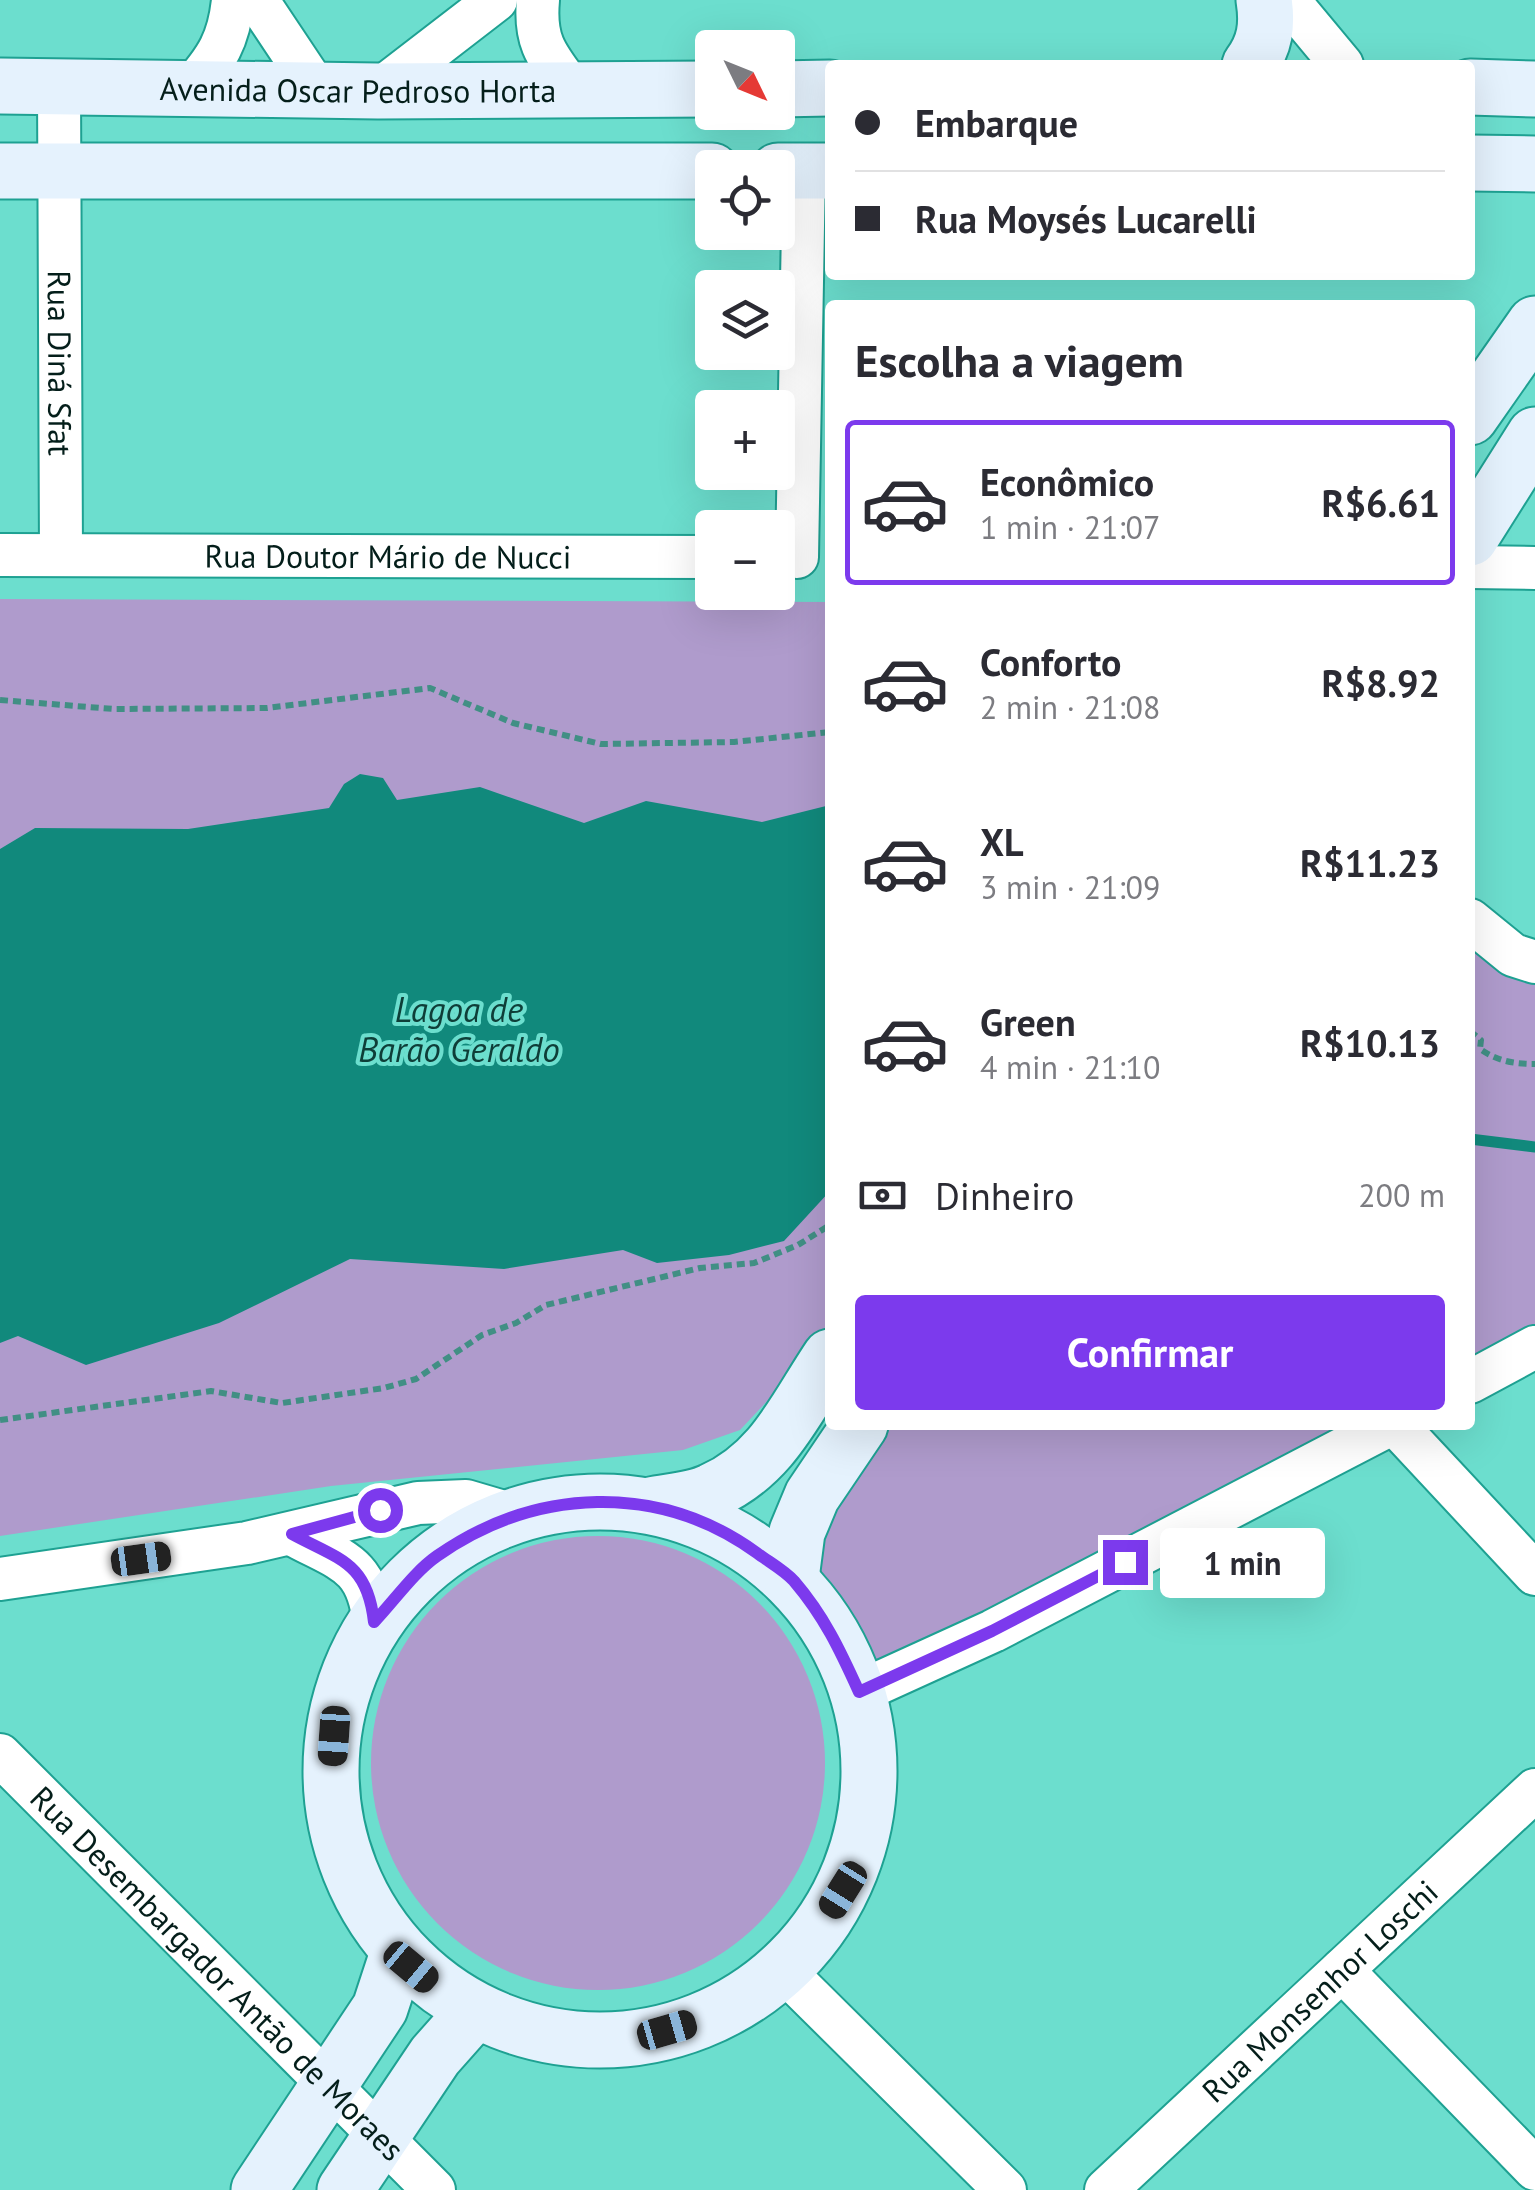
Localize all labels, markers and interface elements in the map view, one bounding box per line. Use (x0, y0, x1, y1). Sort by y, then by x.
north arrow (695, 30, 795, 130)
map controls (695, 30, 795, 610)
street label: Avenida Oscar Pedroso Horta (159, 67, 556, 112)
text: Embarque (915, 98, 1078, 147)
button: locate (695, 150, 795, 250)
text: Rua Moysés Lucarelli (915, 194, 1257, 243)
street label: Rua Diná Sfat (39, 270, 82, 456)
button: layers (695, 270, 795, 370)
text: Escolha a viagem (855, 331, 1184, 389)
button: + (695, 390, 795, 490)
text: Econômico (980, 457, 1154, 506)
icon: car (860, 458, 950, 548)
text: R$6.61 (1322, 478, 1440, 527)
text: 1 min · 21:07 (980, 506, 1160, 548)
button: − (695, 510, 795, 610)
street label: Rua Doutor Mário de Nucci (205, 535, 571, 578)
text: Conforto (980, 637, 1121, 686)
icon: car (860, 638, 950, 728)
text: R$8.92 (1322, 658, 1440, 707)
text: 2 min · 21:08 (980, 686, 1160, 728)
text: XL (980, 817, 1024, 866)
icon: car (860, 818, 950, 908)
text: R$11.23 (1300, 838, 1440, 887)
text: 3 min · 21:09 (980, 866, 1160, 908)
water label: Lagoa de Barão Geraldo (358, 986, 560, 1072)
text: Green (980, 997, 1076, 1046)
icon: car (860, 998, 950, 1088)
text: R$10.13 (1300, 1018, 1440, 1067)
text: 4 min · 21:10 (980, 1046, 1160, 1088)
icon: cash (855, 1168, 910, 1223)
text: Dinheiro (935, 1171, 1074, 1220)
text: 200 m (1358, 1174, 1445, 1216)
button: Confirmar (855, 1295, 1445, 1410)
route start (358, 1488, 403, 1533)
callout: 1 min (1160, 1527, 1325, 1597)
car (109, 1540, 173, 1578)
route end (1103, 1540, 1148, 1585)
text: 1 min (1203, 1542, 1282, 1584)
car (317, 1705, 351, 1767)
street label: Rua Desembargador Antão de Moraes (22, 1777, 414, 2169)
car (814, 1857, 872, 1923)
street label: Rua Monsenhor Loschi (1193, 1871, 1446, 2111)
car (378, 1936, 444, 1998)
car (634, 2007, 700, 2053)

